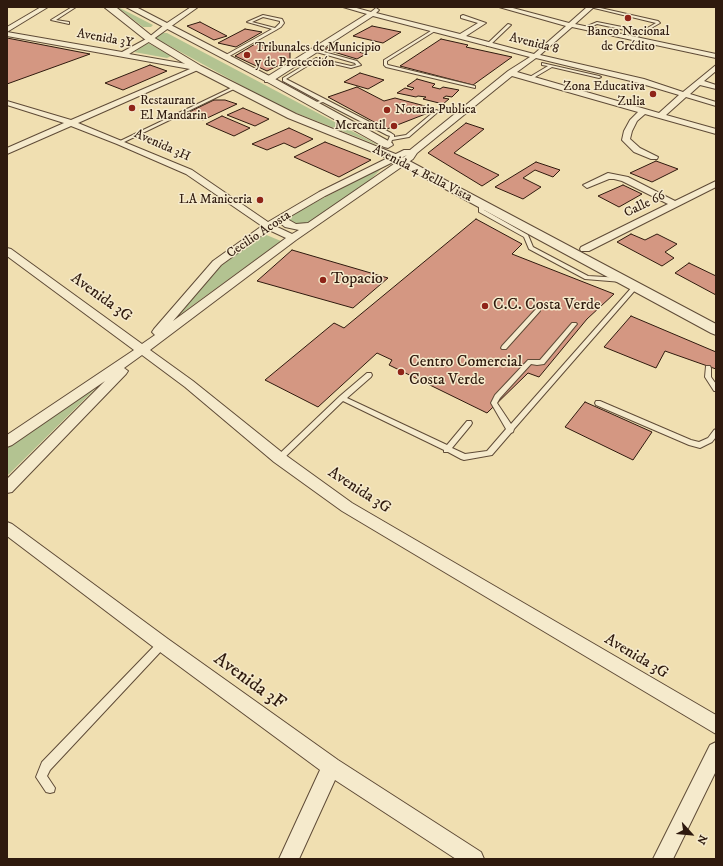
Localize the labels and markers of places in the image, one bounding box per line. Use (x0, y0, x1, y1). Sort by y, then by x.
marker: Banco Nacional de Crédito (623, 13, 633, 23)
place label: Banco Nacional de Crédito (587, 24, 669, 55)
place label: Tribunales de Municipio y de Protección (255, 40, 381, 71)
marker: Tribunales de Municipio y de Protección (242, 50, 252, 60)
place label: Zona Educativa Zulia (563, 79, 645, 110)
marker: Zona Educativa Zulia (648, 89, 658, 99)
place label: Restaurant El Mandarin (140, 93, 207, 124)
place label: Notaria Publica (395, 102, 476, 118)
marker: Restaurant El Mandarin (127, 103, 137, 113)
marker: Notaria Publica (382, 105, 392, 115)
place label: Mercantil (335, 118, 386, 134)
marker: Mercantil (389, 121, 399, 131)
place label: LA Maniceria (179, 192, 252, 208)
marker: LA Maniceria (255, 195, 265, 205)
place label: Topacio (331, 270, 383, 290)
marker: Topacio (318, 275, 328, 285)
place label: C.C. Costa Verde (493, 296, 601, 316)
marker: C.C. Costa Verde (480, 301, 490, 311)
place label: Centro Comercial Costa Verde (409, 353, 522, 391)
marker: Centro Comercial Costa Verde (396, 367, 406, 377)

